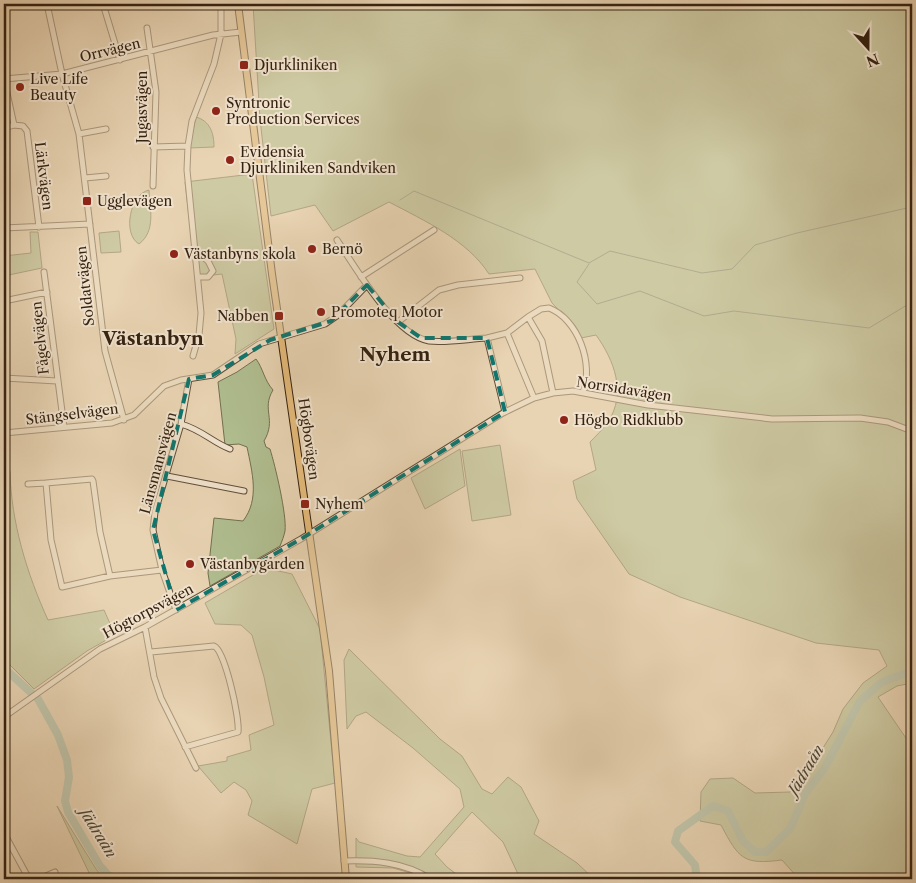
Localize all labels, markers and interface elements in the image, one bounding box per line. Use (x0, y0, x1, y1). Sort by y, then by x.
north arrow (844, 22, 894, 72)
street label: Orrvägen (78, 34, 142, 66)
text: N (864, 50, 882, 71)
place label: Djurkliniken (254, 56, 338, 74)
marker: Djurkliniken (238, 59, 250, 71)
place label: Live Life Beauty (30, 70, 88, 104)
street label: Jugasvägen (133, 70, 151, 145)
marker: Live Life Beauty (14, 81, 26, 93)
place label: Syntronic Production Services (226, 94, 360, 128)
marker: Syntronic Production Services (210, 105, 222, 117)
street label: Lärkvägen (31, 141, 57, 211)
place label: Evidensia Djurkliniken Sandviken (240, 143, 396, 177)
marker: Evidensia Djurkliniken Sandviken (224, 154, 236, 166)
place label: Ugglevägen (97, 192, 173, 210)
marker: Ugglevägen (81, 195, 93, 207)
place label: Bernö (322, 240, 363, 258)
marker: Bernö (306, 243, 318, 255)
street label: Soldatvägen (72, 245, 98, 327)
place label: Västanbyns skola (183, 245, 297, 263)
marker: Västanbyns skola (168, 248, 180, 260)
street label: Fågelvägen (27, 300, 53, 376)
place label: Promoteq Motor (331, 303, 443, 321)
marker: Promoteq Motor (315, 306, 327, 318)
place label: Nabben (217, 307, 269, 325)
marker: Nabben (273, 310, 285, 322)
district label: Västanbyn (101, 327, 204, 350)
district label: Nyhem (359, 343, 431, 366)
street label: Norrsidavägen (575, 373, 673, 405)
street label: Högbovägen (294, 397, 324, 481)
street label: Stängselvägen (25, 399, 120, 429)
street label: Länsmansvägen (136, 410, 180, 516)
place label: Högbo Ridklubb (574, 411, 683, 429)
marker: Högbo Ridklubb (558, 414, 570, 426)
place label: Nyhem (315, 495, 364, 513)
marker: Nyhem (299, 498, 311, 510)
place label: Västanbygården (199, 555, 305, 573)
marker: Västanbygården (184, 558, 196, 570)
street label: Högtorpsvägen (100, 579, 197, 642)
water label: Jädraån (781, 741, 828, 802)
water label: Jädraån (74, 801, 121, 861)

